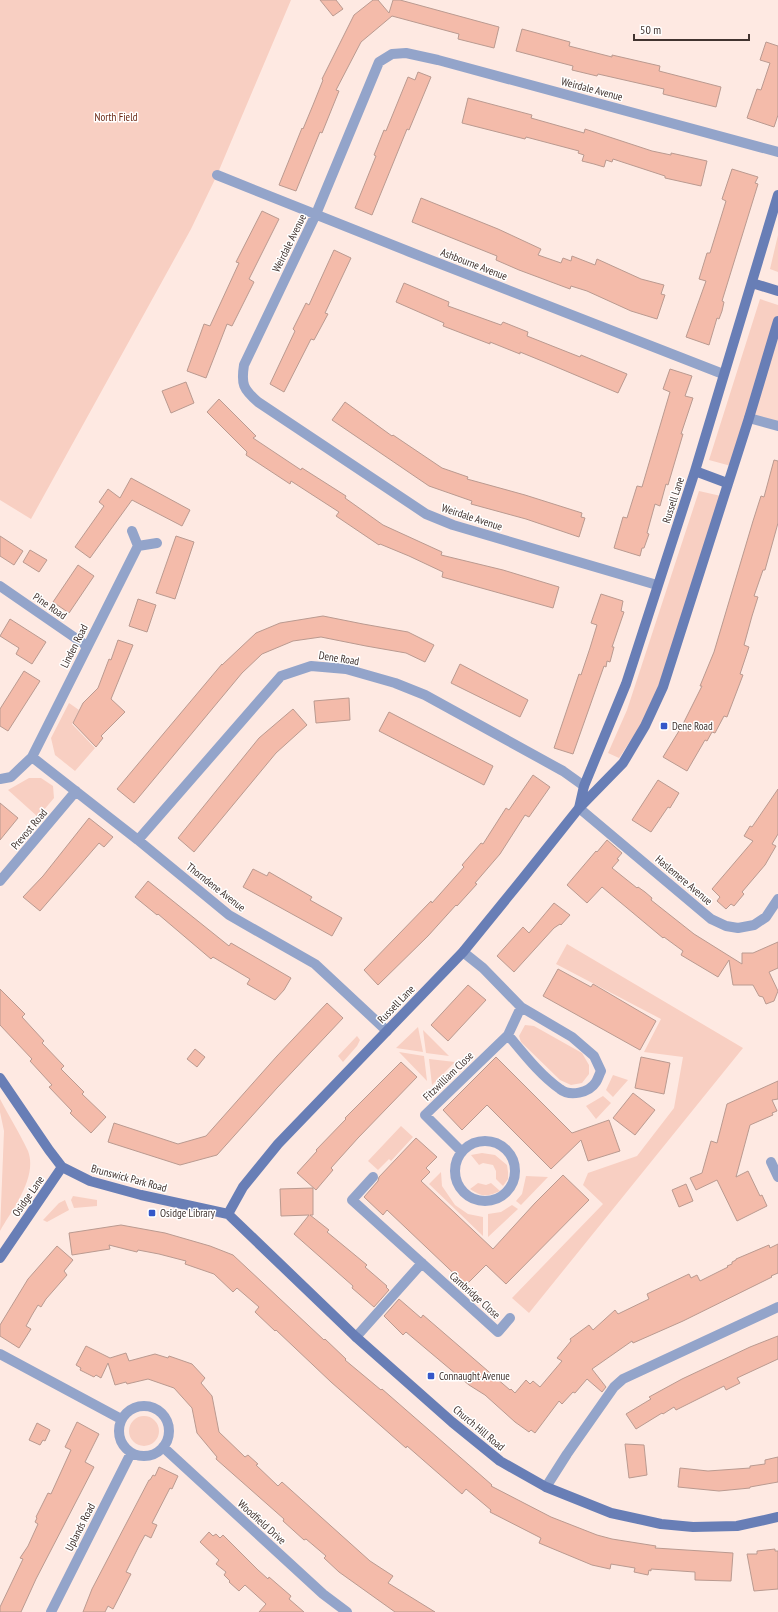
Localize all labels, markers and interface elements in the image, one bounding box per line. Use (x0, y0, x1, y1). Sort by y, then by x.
scale bar (634, 16, 749, 42)
text: 50 m (640, 22, 661, 37)
street label: Weirdale Avenue (560, 74, 625, 104)
park label: North Field (95, 110, 138, 124)
street label: Weirdale Avenue (269, 211, 309, 274)
street label: Ashbourne Avenue (439, 245, 510, 283)
street label: Russell Lane (659, 475, 687, 525)
street label: Weirdale Avenue (440, 501, 505, 534)
street label: Pine Road (30, 590, 70, 623)
street label: Linden Road (57, 622, 91, 670)
street label: Dene Road (318, 648, 360, 668)
place label: Dene Road (672, 719, 713, 733)
marker: Dene Road (659, 721, 669, 731)
street label: Prevost Road (8, 806, 50, 852)
street label: Haslemere Avenue (653, 852, 716, 908)
street label: Thorndene Avenue (184, 860, 249, 915)
street label: Russell Lane (374, 982, 418, 1026)
street label: Fitzwilliam Close (420, 1048, 477, 1104)
street label: Brunswick Park Road (90, 1161, 169, 1195)
street label: Osidge Lane (9, 1172, 47, 1219)
place label: Osidge Library (160, 1206, 216, 1220)
marker: Osidge Library (147, 1208, 157, 1218)
street label: Cambridge Close (447, 1269, 504, 1322)
place label: Connaught Avenue (439, 1369, 510, 1383)
marker: Connaught Avenue (426, 1371, 436, 1381)
street label: Church Hill Road (450, 1402, 508, 1454)
street label: Woodfield Drive (235, 1497, 289, 1548)
street label: Uplands Road (62, 1500, 98, 1553)

